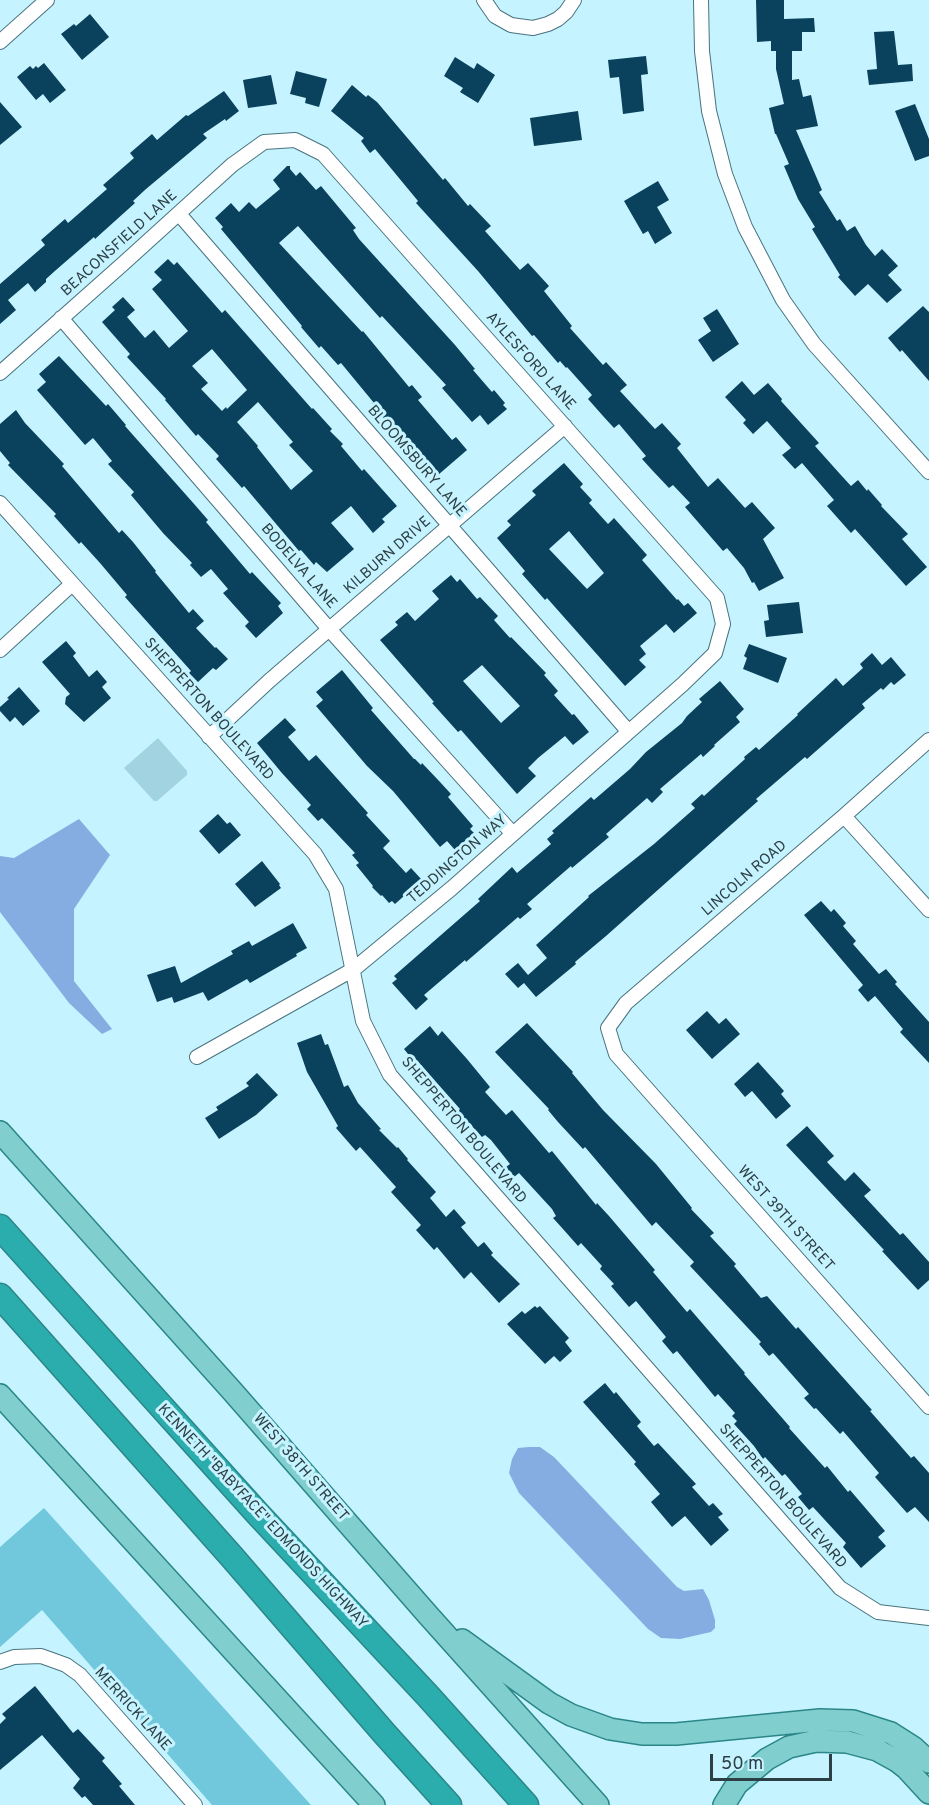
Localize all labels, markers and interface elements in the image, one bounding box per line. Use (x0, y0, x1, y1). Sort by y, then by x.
street label: BEACONSFIELD LANE (58, 187, 182, 301)
street label: AYLESFORD LANE (481, 309, 579, 415)
street label: BLOOMSBURY LANE (363, 402, 469, 522)
street label: KILBURN DRIVE (341, 513, 435, 599)
street label: BODELVA LANE (256, 521, 340, 613)
street label: SHEPPERTON BOULEVARD (139, 635, 277, 785)
street label: TEDDINGTON WAY (404, 812, 512, 908)
street label: LINCOLN ROAD (699, 837, 791, 921)
street label: SHEPPERTON BOULEVARD (396, 1054, 530, 1208)
street label: WEST 39TH STREET (733, 1162, 837, 1276)
street label: KENNETH "BABYFACE" EDMONDS HIGHWAY (153, 1401, 371, 1633)
street label: WEST 38TH STREET (248, 1411, 352, 1525)
street label: SHEPPERTON BOULEVARD (714, 1421, 850, 1573)
street label: MERRICK LANE (90, 1665, 174, 1755)
scale bar (713, 1742, 834, 1780)
text: 50 m (721, 1753, 763, 1776)

